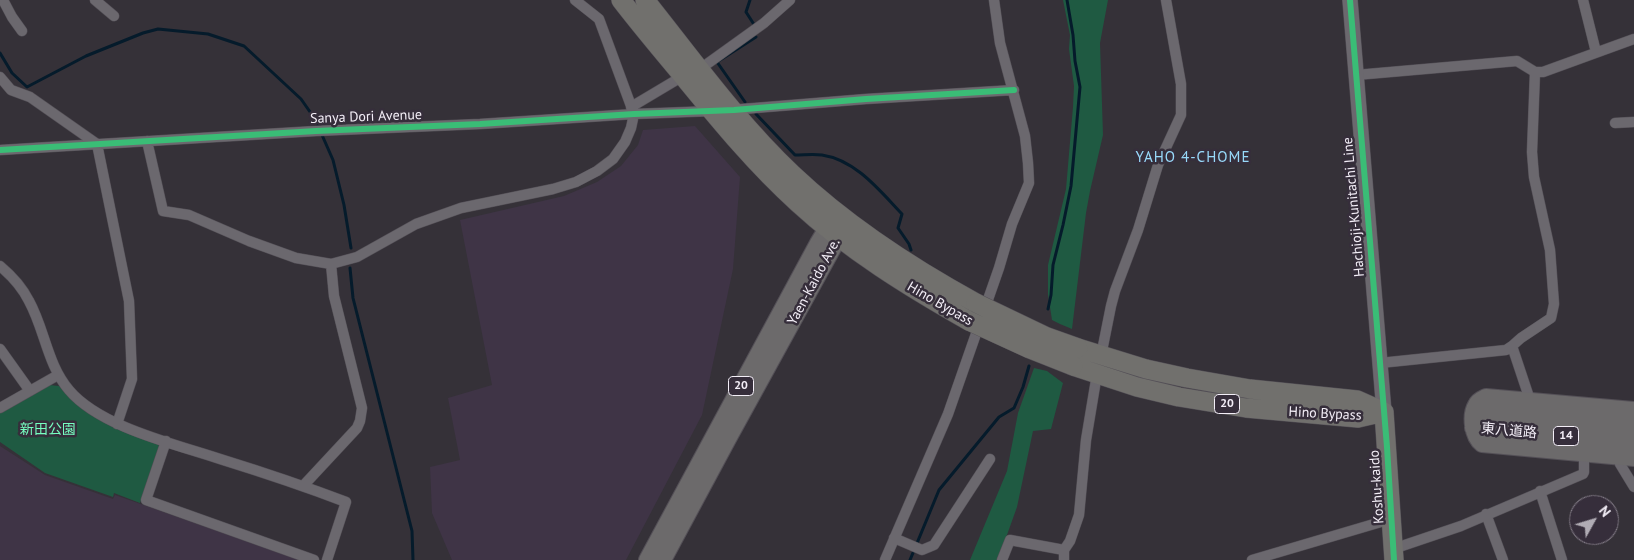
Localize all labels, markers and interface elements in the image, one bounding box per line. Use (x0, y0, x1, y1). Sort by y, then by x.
street label: Sanya Dori Avenue (310, 107, 422, 127)
street label: Hachioji-Kunitachi Line (1340, 136, 1368, 278)
district label: YAHO 4-CHOME (1134, 149, 1252, 167)
street label: Yaen-Kaido Ave. (784, 236, 844, 328)
street label: Hino Bypass (904, 278, 976, 330)
road number: 20 (728, 376, 754, 396)
road number: 20 (1214, 394, 1240, 414)
street label: Hino Bypass (1288, 404, 1362, 424)
street label: 東八道路 (1480, 420, 1538, 442)
park label: 新田公園 (20, 422, 76, 438)
road number: 14 (1554, 426, 1578, 446)
street label: Koshu-kaido (1366, 450, 1388, 524)
north arrow (1569, 495, 1619, 545)
text: N (1595, 502, 1615, 520)

